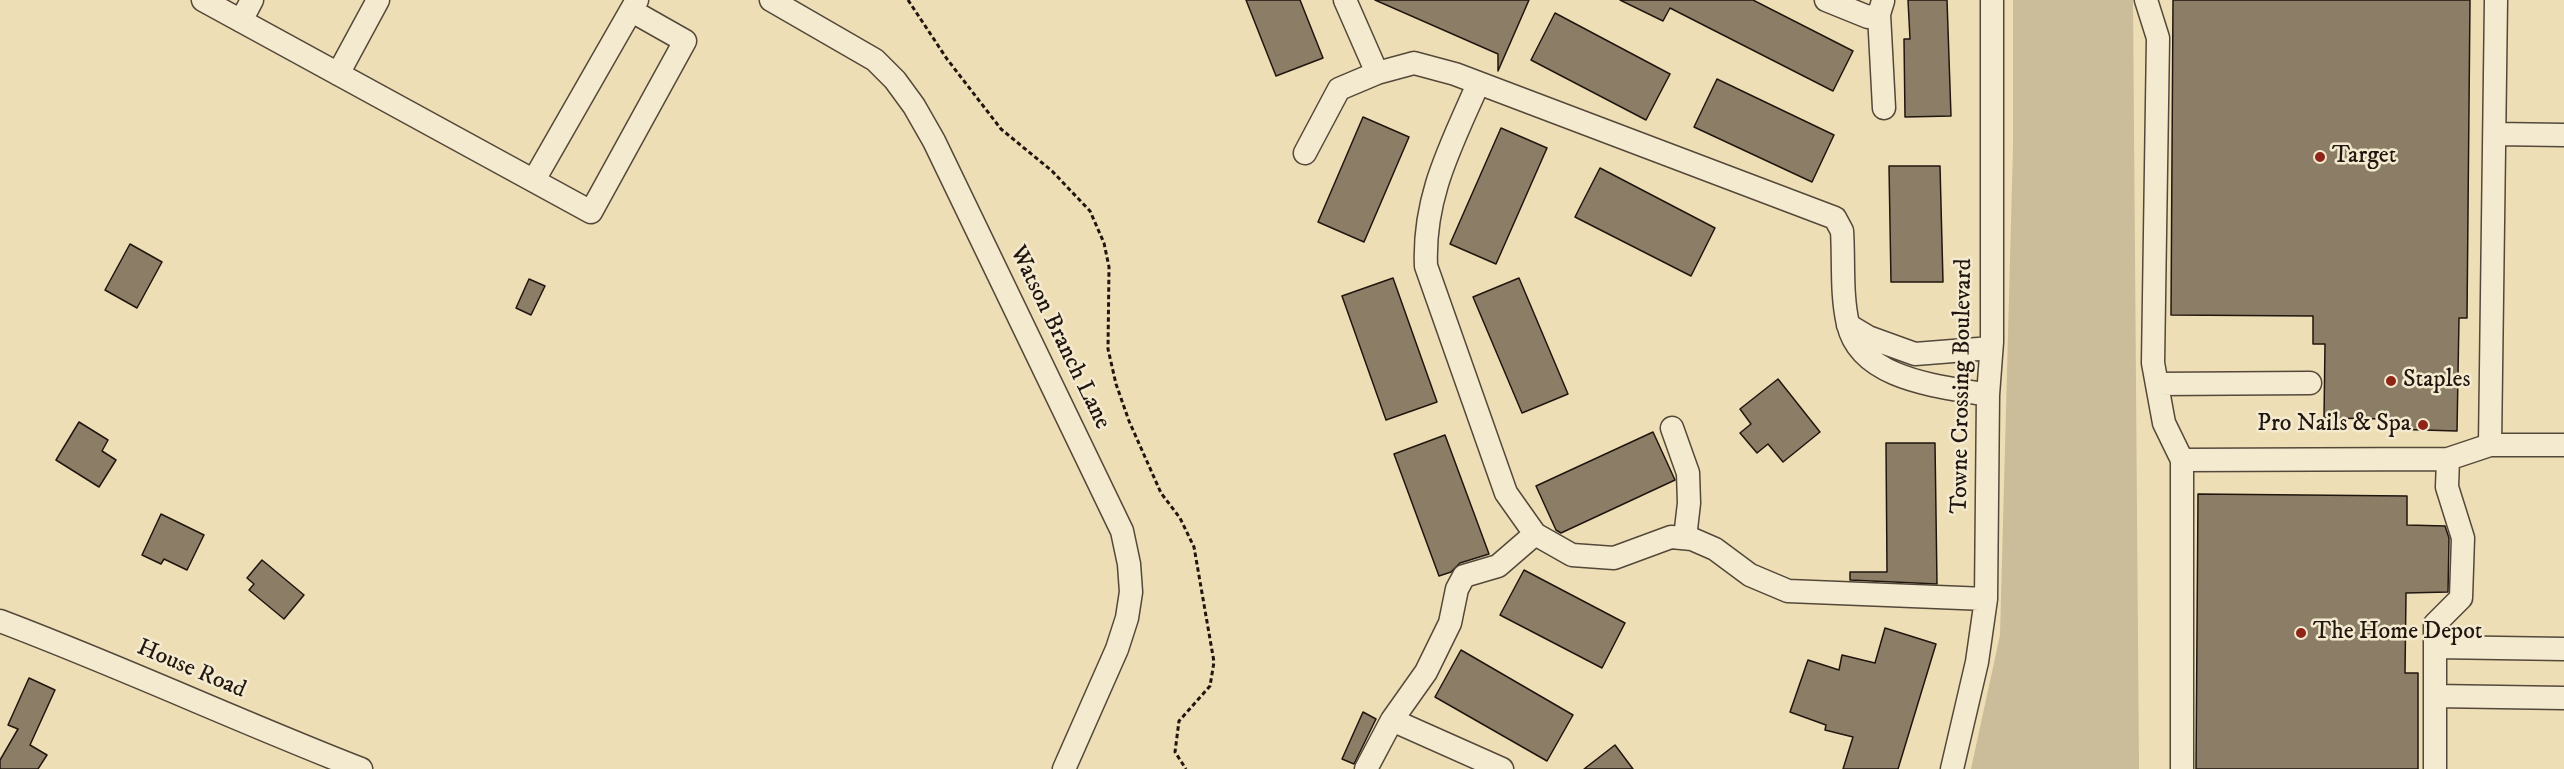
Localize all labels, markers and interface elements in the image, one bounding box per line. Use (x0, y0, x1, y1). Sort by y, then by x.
place label: Target (2332, 143, 2396, 171)
marker: Target (2313, 150, 2327, 164)
street label: Watson Branch Lane (1002, 242, 1116, 434)
street label: Towne Crossing Boulevard (1946, 258, 1980, 514)
place label: Staples (2403, 367, 2470, 395)
marker: Staples (2384, 374, 2398, 388)
place label: Pro Nails & Spa (2257, 411, 2411, 439)
marker: Pro Nails & Spa (2416, 418, 2430, 432)
place label: The Home Depot (2313, 619, 2482, 647)
marker: The Home Depot (2294, 626, 2308, 640)
street label: House Road (132, 634, 250, 706)

